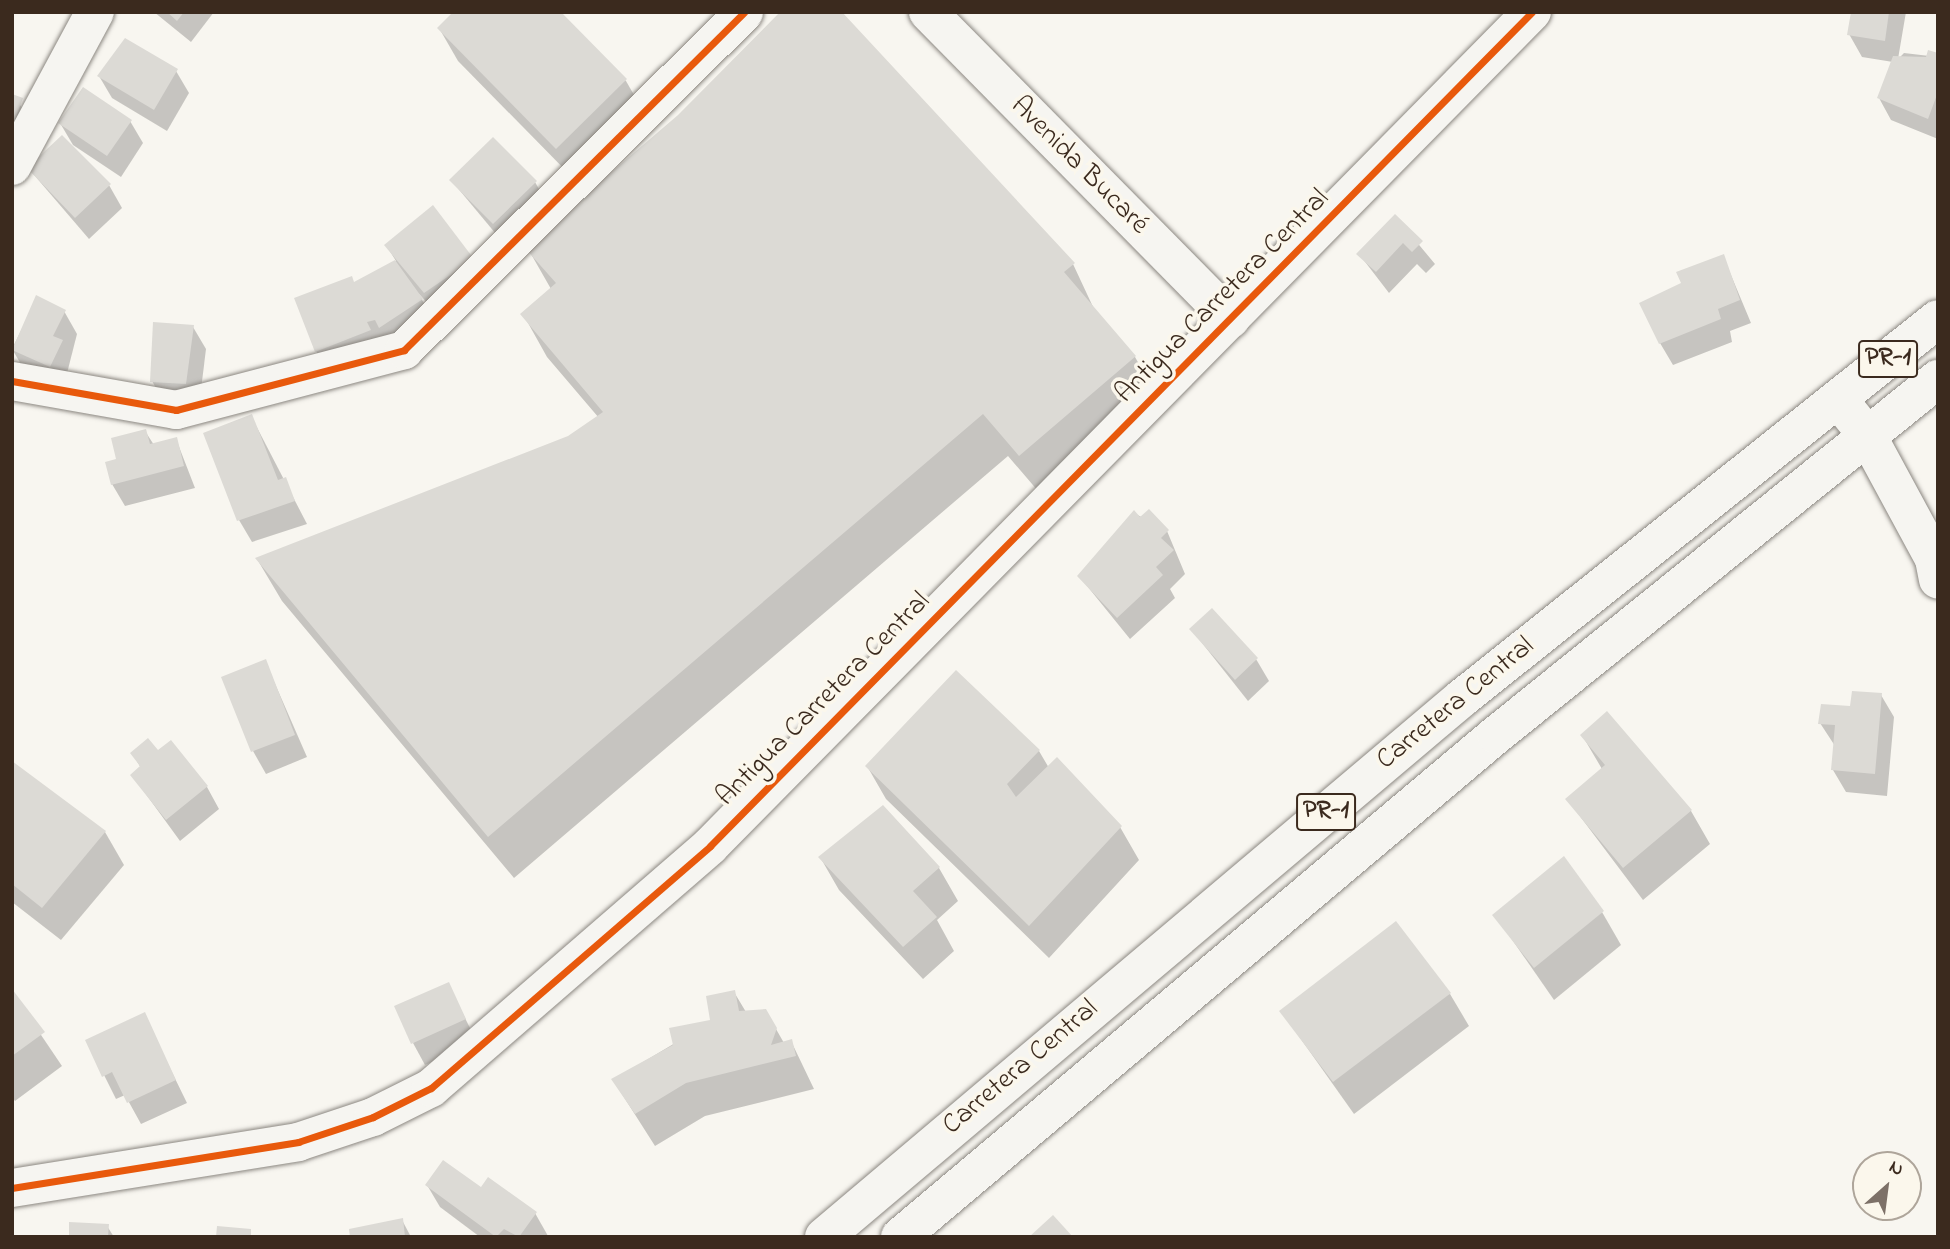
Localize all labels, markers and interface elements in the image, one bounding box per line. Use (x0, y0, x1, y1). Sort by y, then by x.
street label: Avenida Bucaré (1003, 90, 1155, 242)
street label: Antigua Carretera Central (1109, 183, 1337, 411)
road number: PR-1 (1856, 336, 1920, 382)
street label: Antigua Carretera Central (710, 586, 938, 814)
street label: Carretera Central (1371, 630, 1541, 778)
road number: PR-1 (1294, 790, 1358, 834)
street label: Carretera Central (936, 993, 1106, 1143)
north arrow (1852, 1151, 1922, 1221)
text: N (1884, 1154, 1908, 1184)

